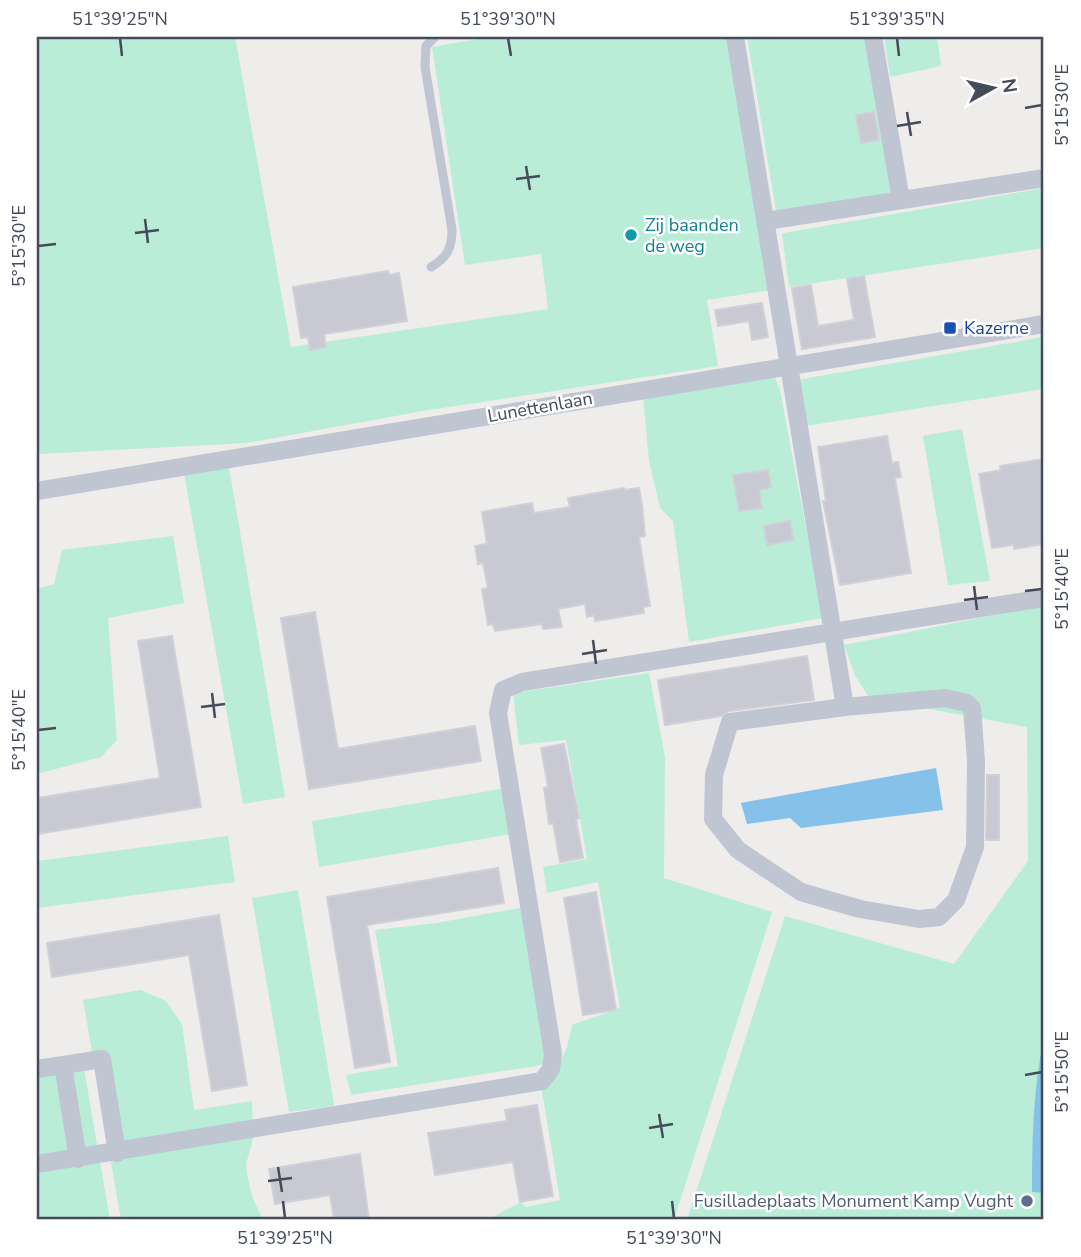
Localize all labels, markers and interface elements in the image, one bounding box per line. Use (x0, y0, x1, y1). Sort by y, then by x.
text: 51°39'25"N (72, 7, 168, 31)
text: 51°39'30"N (460, 7, 556, 31)
text: 51°39'35"N (849, 7, 945, 31)
north arrow (958, 52, 1028, 122)
text: 5°15'30"E (1050, 64, 1074, 146)
text: N (995, 77, 1023, 95)
text: 5°15'30"E (7, 205, 31, 287)
place label: Zij baanden de weg (645, 213, 739, 258)
marker: Zij baanden de weg (623, 227, 639, 243)
place label: Kazerne (964, 316, 1029, 340)
marker: Kazerne (942, 320, 958, 336)
street label: Lunettenlaan (486, 386, 594, 428)
text: 5°15'40"E (1050, 548, 1074, 630)
text: 5°15'40"E (7, 689, 31, 771)
text: 5°15'50"E (1050, 1031, 1074, 1113)
place label: Fusilladeplaats Monument Kamp Vught (694, 1189, 1014, 1213)
marker: Fusilladeplaats Monument Kamp Vught (1019, 1193, 1035, 1209)
text: 51°39'25"N (237, 1226, 333, 1250)
text: 51°39'30"N (626, 1226, 722, 1250)

